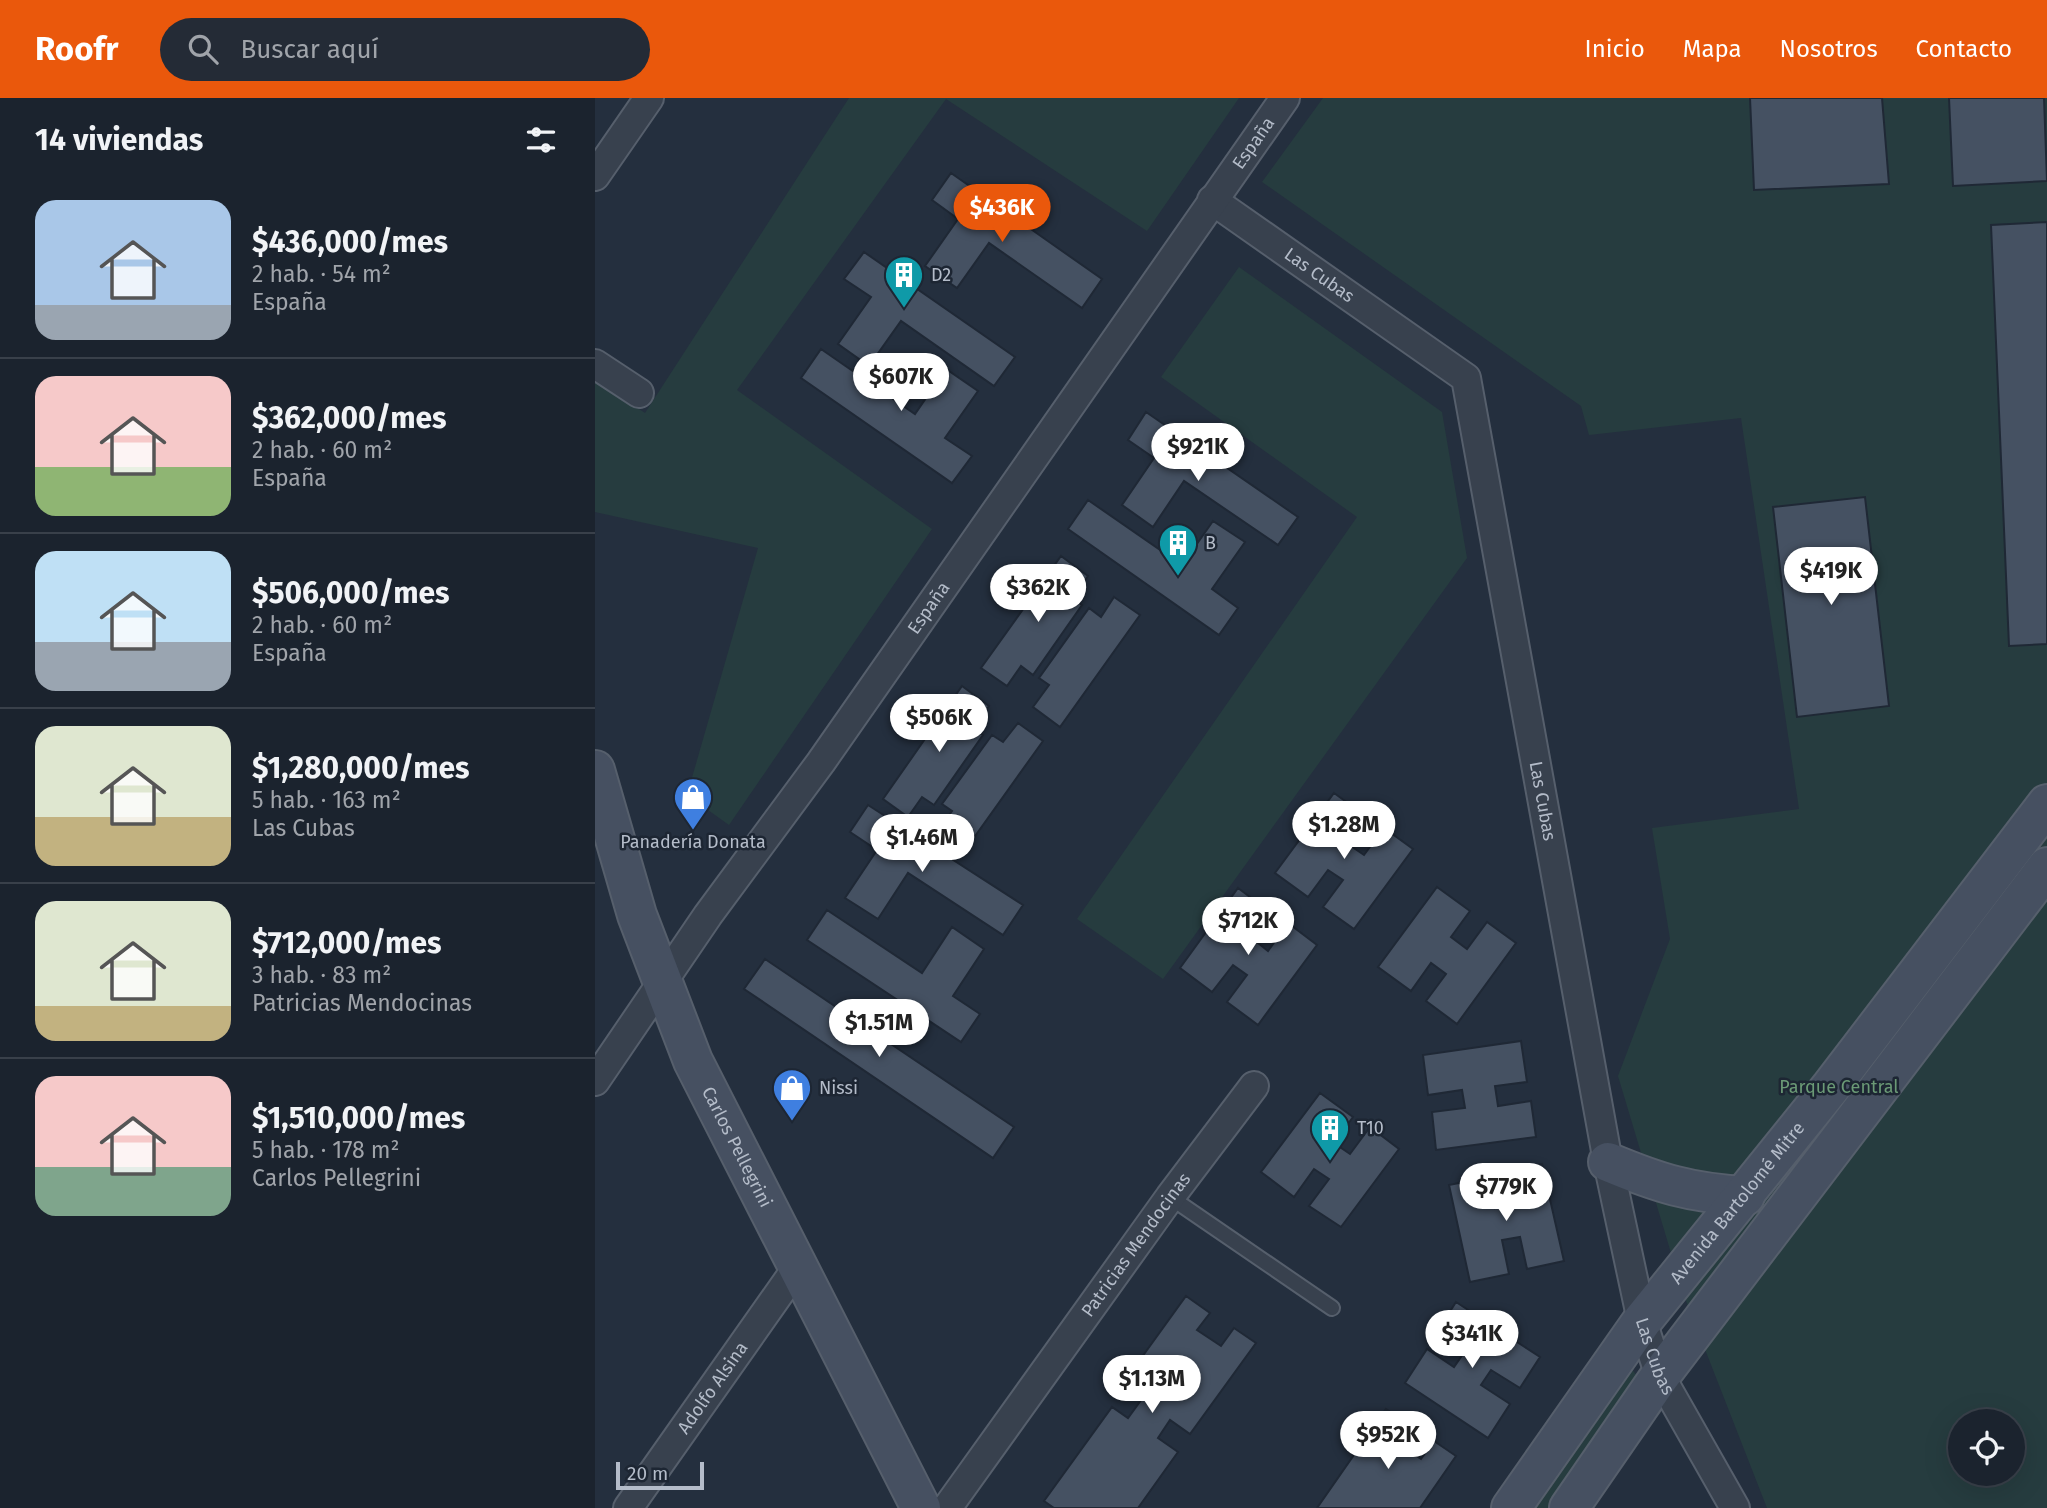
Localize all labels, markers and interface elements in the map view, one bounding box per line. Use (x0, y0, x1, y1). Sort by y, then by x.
search box (160, 18, 650, 81)
text: Roofr (35, 29, 118, 69)
icon: search (184, 30, 222, 68)
text: Buscar aquí (240, 34, 379, 65)
text: Inicio (1585, 35, 1645, 63)
text: Mapa (1683, 35, 1742, 63)
text: Nosotros (1780, 35, 1878, 63)
text: Contacto (1916, 35, 2012, 63)
street label: España (1228, 113, 1279, 173)
icon: filters (522, 121, 560, 159)
text: 14 viviendas (35, 122, 203, 158)
pin: $436K (953, 184, 1051, 244)
text: $436K (970, 193, 1034, 221)
text: $436,000/mes (252, 224, 448, 260)
icon: home (91, 228, 175, 312)
street label: Las Cubas (1280, 243, 1359, 307)
building icon: D2 (883, 254, 925, 309)
text: 2 hab. · 54 m² (252, 260, 391, 288)
place label: D2 (931, 264, 951, 286)
text: España (252, 288, 327, 316)
pin: $607K (852, 354, 950, 413)
text: $607K (869, 362, 933, 390)
text: $362,000/mes (252, 400, 447, 436)
icon: home (91, 404, 175, 488)
pin: $921K (1149, 424, 1247, 483)
text: $921K (1167, 432, 1229, 460)
text: 2 hab. · 60 m² (252, 436, 392, 464)
text: España (252, 464, 327, 492)
building icon: B (1157, 522, 1199, 577)
place label: B (1205, 532, 1216, 554)
pin: $419K (1782, 547, 1880, 607)
text: $419K (1800, 556, 1862, 584)
pin: $362K (989, 564, 1087, 624)
text: $362K (1006, 573, 1070, 601)
text: $506,000/mes (252, 575, 450, 611)
street label: España (903, 578, 954, 638)
icon: home (91, 579, 175, 663)
text: 2 hab. · 60 m² (252, 611, 392, 639)
text: España (252, 639, 327, 667)
pin: $506K (890, 694, 988, 754)
text: $506K (906, 703, 972, 731)
text: $1,280,000/mes (252, 750, 470, 786)
icon: home (91, 754, 175, 838)
street label: Las Cubas (1525, 759, 1561, 842)
shop icon: Panadería Donata (672, 776, 714, 831)
text: 5 hab. · 163 m² (252, 786, 401, 814)
pin: $1.28M (1287, 802, 1401, 861)
text: $1.28M (1308, 810, 1380, 838)
text: Las Cubas (252, 814, 355, 842)
pin: $1.46M (865, 814, 979, 874)
text: $1.46M (886, 823, 958, 851)
place label: Panadería Donata (620, 831, 766, 853)
pin: $712K (1199, 898, 1297, 957)
text: $712K (1218, 906, 1278, 934)
text: $712,000/mes (252, 925, 441, 961)
icon: home (91, 929, 175, 1013)
text: 3 hab. · 83 m² (252, 961, 391, 989)
text: Patricias Mendocinas (252, 989, 472, 1017)
pin: $1.51M (822, 1000, 936, 1059)
text: $1.51M (845, 1008, 913, 1036)
shop icon: Nissi (771, 1067, 813, 1122)
park label: Parque Central (1779, 1076, 1899, 1098)
place label: Nissi (819, 1077, 858, 1099)
street label: Carlos Pellegrini (697, 1083, 777, 1211)
text: $1,510,000/mes (252, 1100, 465, 1136)
icon: home (91, 1104, 175, 1188)
building icon: T10 (1309, 1107, 1351, 1162)
place label: T10 (1357, 1117, 1384, 1139)
street label: Avenida Bartolomé Mitre (1665, 1117, 1809, 1288)
text: 5 hab. · 178 m² (252, 1136, 400, 1164)
text: Carlos Pellegrini (252, 1164, 421, 1192)
pin: $779K (1457, 1164, 1555, 1223)
street label: Patricias Mendocinas (1077, 1168, 1195, 1321)
text: $779K (1476, 1172, 1536, 1200)
pin: $341K (1423, 1310, 1521, 1370)
street label: Las Cubas (1631, 1315, 1679, 1399)
text: $341K (1441, 1319, 1503, 1347)
street label: Adolfo Alsina (673, 1338, 753, 1438)
pin: $1.13M (1095, 1356, 1209, 1415)
text: $1.13M (1119, 1364, 1185, 1392)
map controls (1948, 1409, 2025, 1486)
button: locate (1948, 1409, 2025, 1486)
pin: $952K (1339, 1412, 1437, 1471)
text: $952K (1356, 1420, 1420, 1448)
scale bar (616, 1459, 703, 1491)
text: 20 m (627, 1462, 668, 1485)

